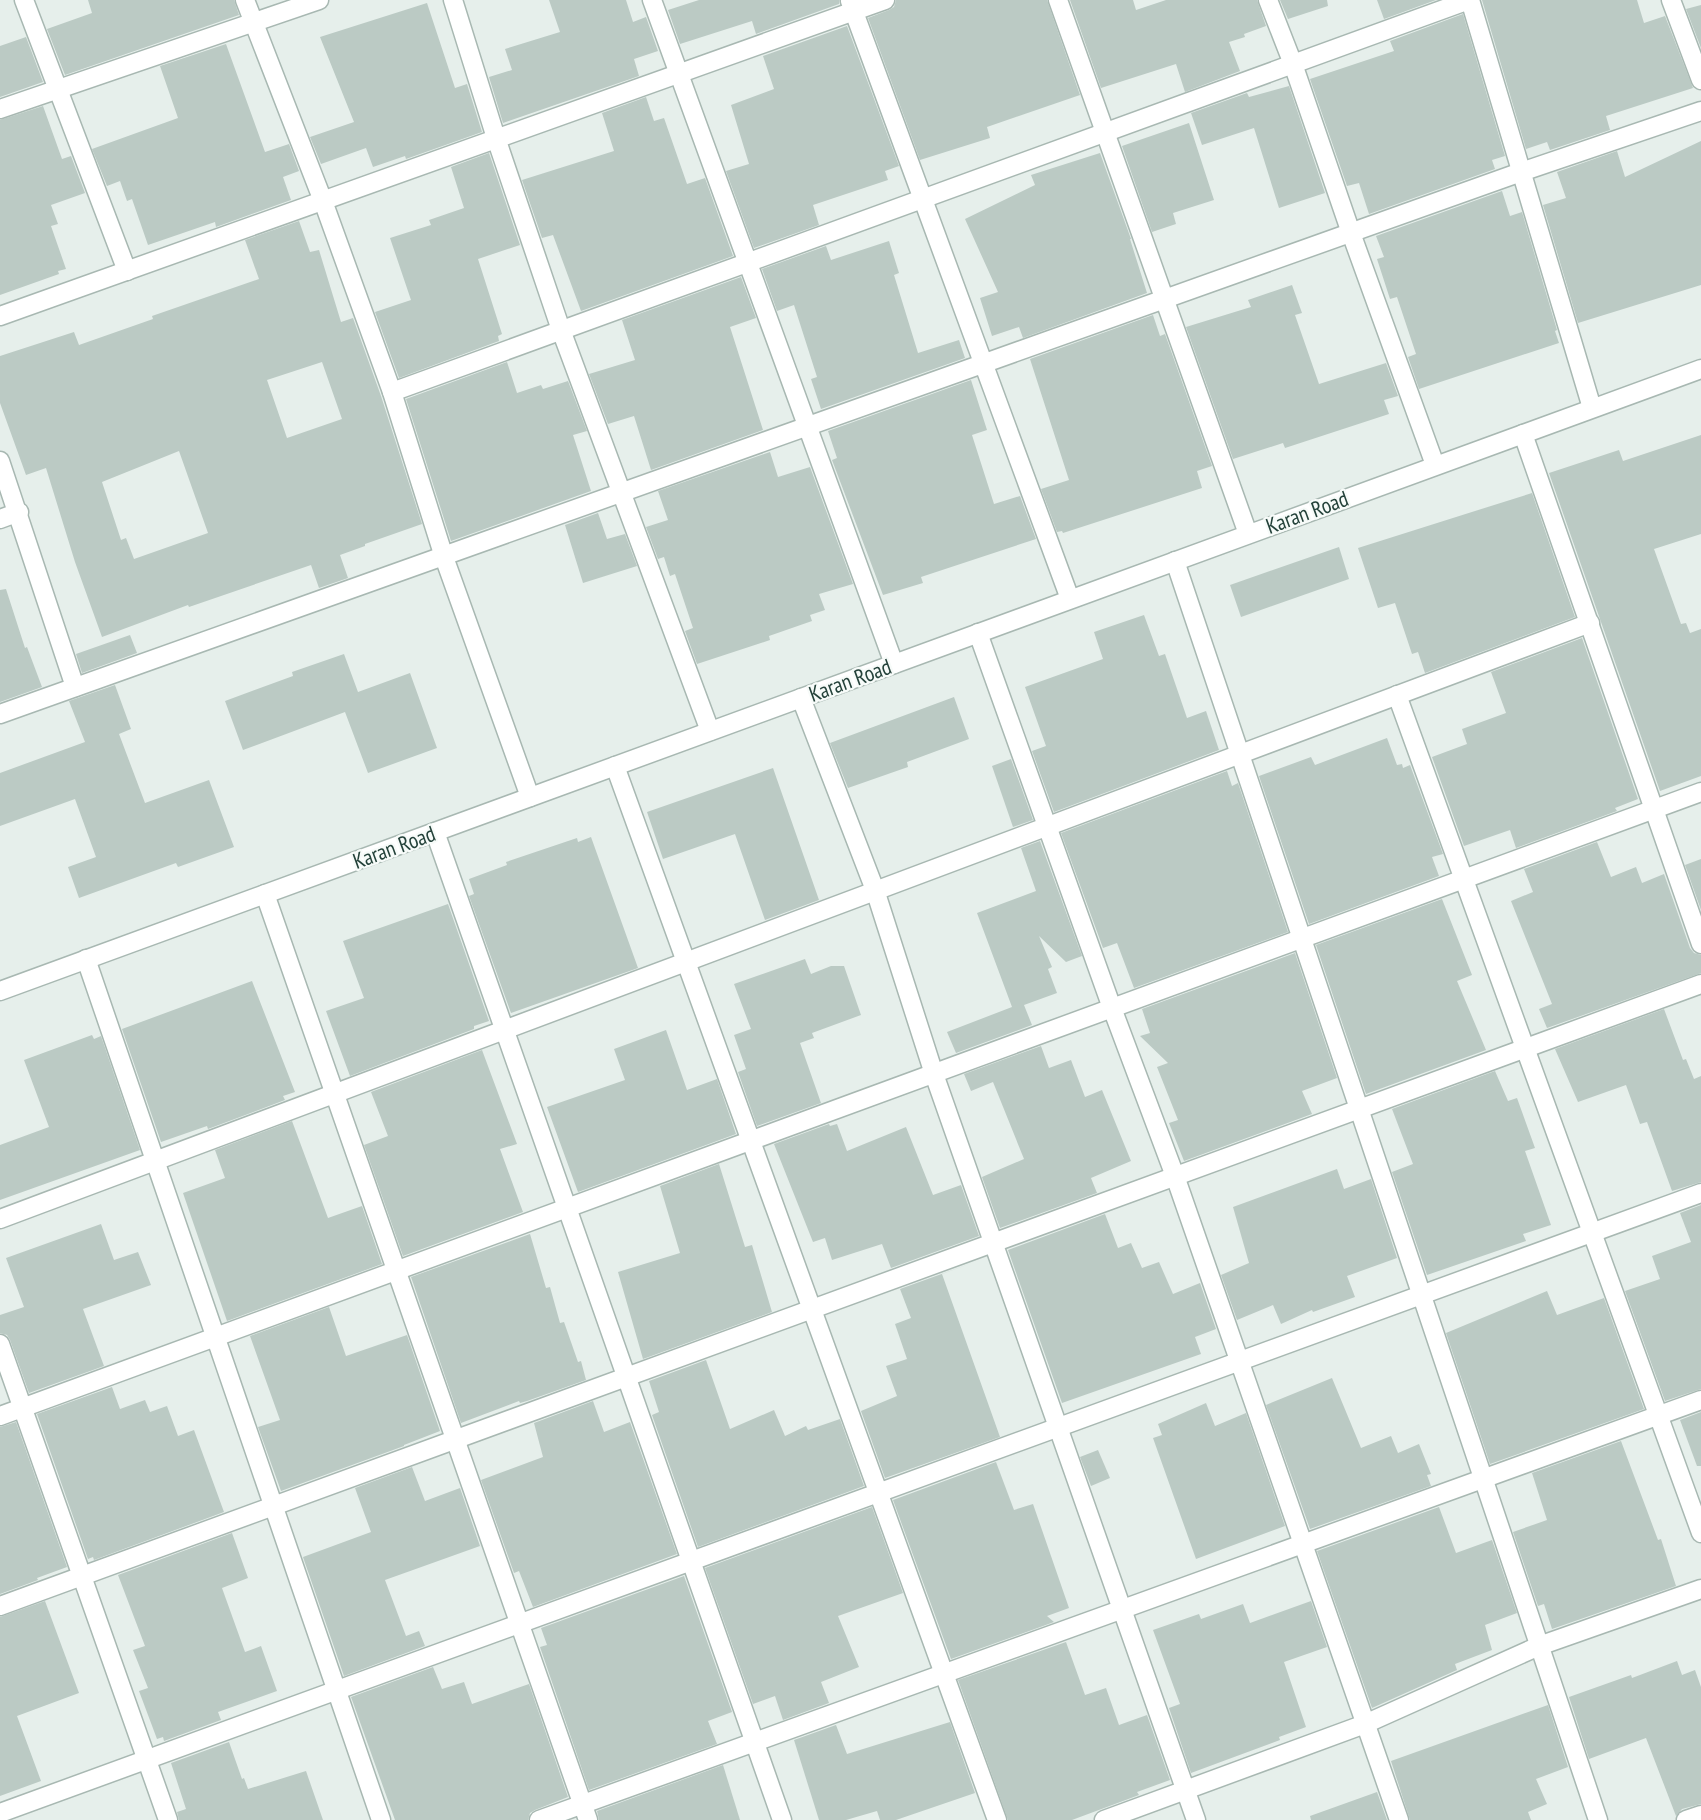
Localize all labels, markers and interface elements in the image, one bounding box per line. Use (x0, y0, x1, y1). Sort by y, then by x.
street label: Karan Road (1262, 484, 1352, 540)
street label: Karan Road (805, 652, 895, 708)
street label: Karan Road (349, 819, 439, 875)

